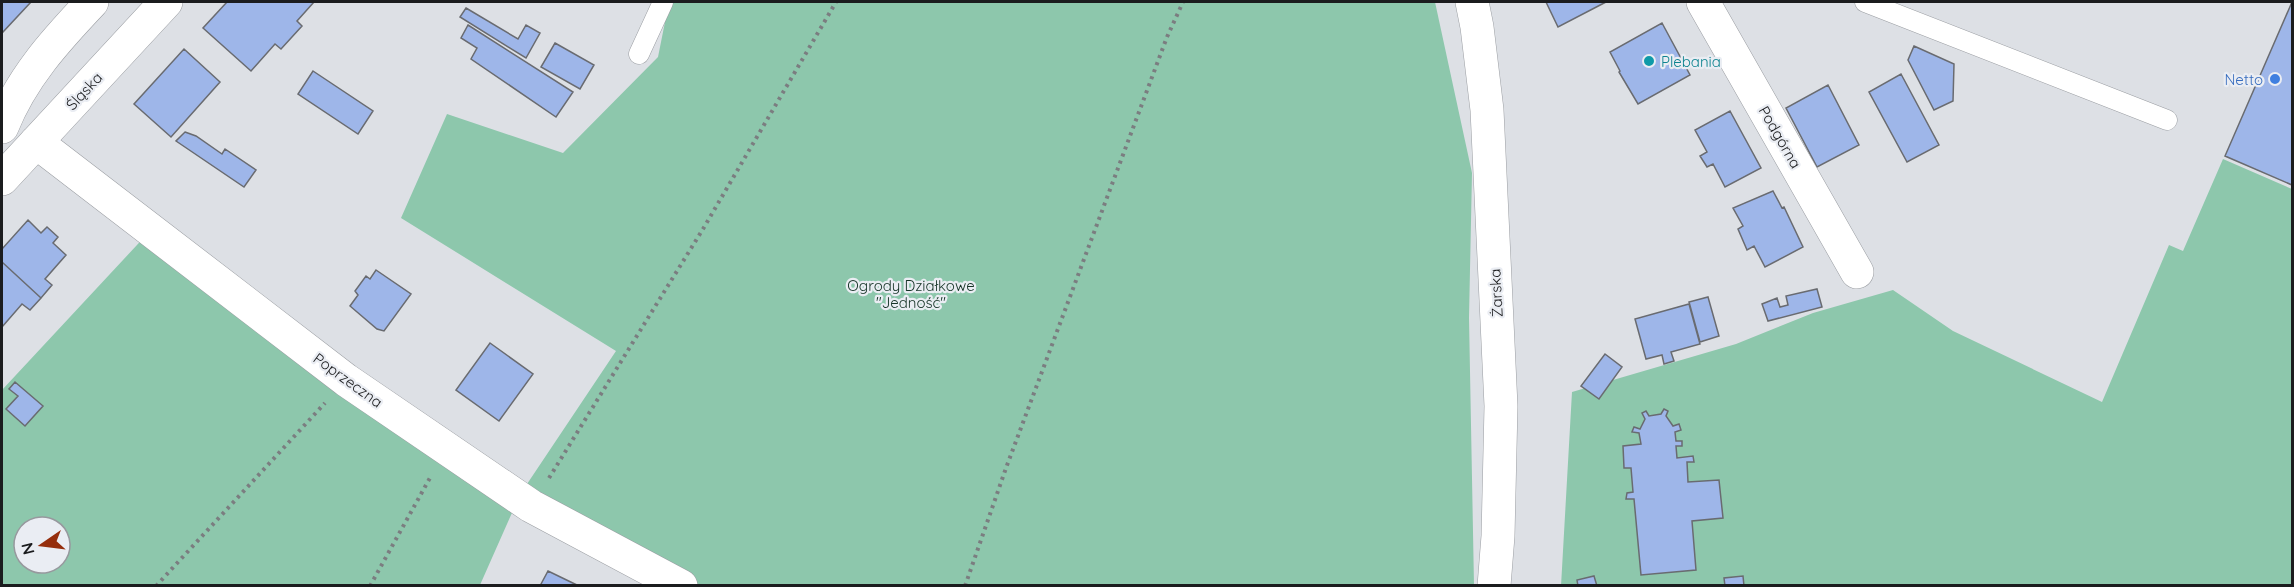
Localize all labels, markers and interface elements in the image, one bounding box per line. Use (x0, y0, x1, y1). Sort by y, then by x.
place label: Plebania (1661, 52, 1721, 71)
marker: Plebania (1642, 54, 1656, 68)
street label: Śląska (62, 68, 106, 114)
place label: Netto (2224, 70, 2263, 89)
marker: Netto (2268, 72, 2282, 86)
street label: Podgórna (1755, 102, 1805, 172)
street label: Żarska (1485, 268, 1507, 318)
park label: Ogrody Działkowe "Jedność" (847, 276, 975, 312)
street label: Poprzeczna (310, 349, 386, 411)
north arrow (12, 515, 72, 575)
text: N (16, 541, 39, 557)

